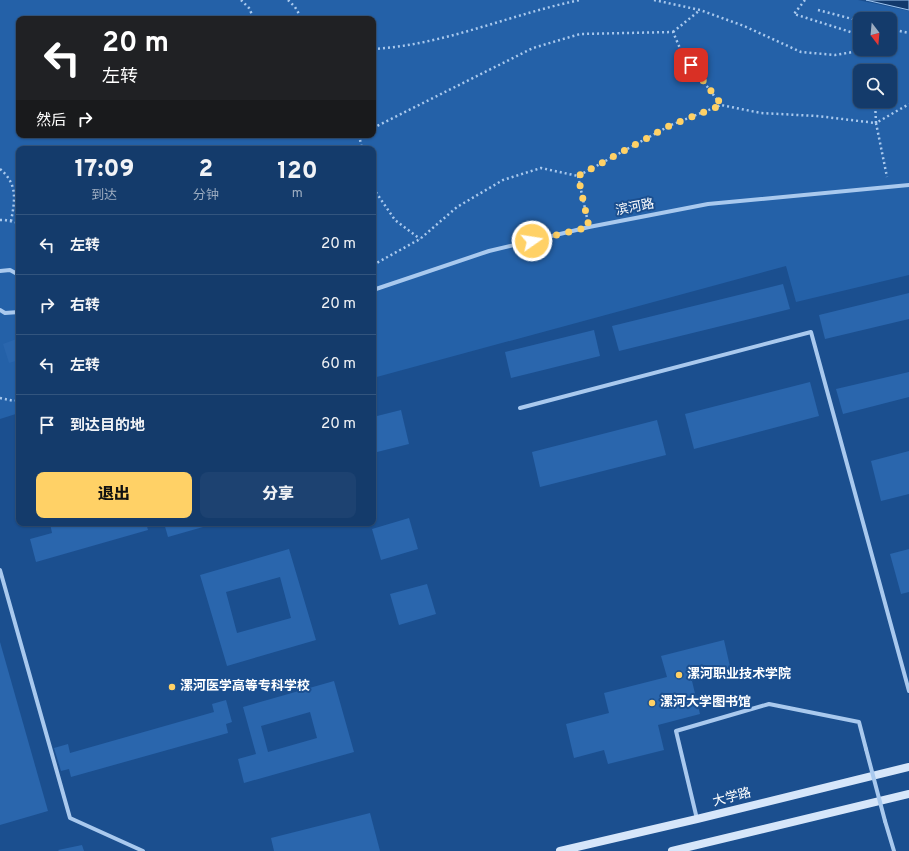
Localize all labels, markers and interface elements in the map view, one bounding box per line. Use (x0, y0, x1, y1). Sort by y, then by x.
north arrow (853, 12, 897, 56)
map controls (853, 12, 897, 108)
text: 20 m (102, 26, 169, 62)
icon: left (36, 32, 88, 84)
pin (674, 48, 708, 82)
icon: arrive (680, 54, 702, 76)
button: search (853, 64, 897, 108)
text: 左转 (102, 66, 138, 89)
icon: right (74, 108, 96, 130)
text: 然后 (36, 112, 66, 131)
text: 17:09 (74, 155, 134, 185)
text: 2 (198, 155, 213, 185)
text: 120 (277, 157, 318, 187)
text: m (292, 186, 303, 202)
text: 到达 (91, 188, 117, 204)
text: 分钟 (193, 188, 219, 204)
street label: 滨河路 (614, 195, 656, 220)
position arrow (511, 220, 553, 262)
icon: left (36, 234, 58, 256)
text: 20 m (321, 235, 356, 254)
text: 左转 (70, 237, 100, 256)
icon: right (36, 294, 58, 316)
text: 20 m (321, 295, 356, 314)
text: 右转 (70, 297, 100, 316)
icon: left (36, 354, 58, 376)
text: 60 m (321, 355, 356, 374)
text: 左转 (70, 357, 100, 376)
icon: arrive (36, 414, 58, 436)
text: 20 m (321, 415, 356, 434)
text: 到达目的地 (70, 417, 145, 436)
button: 退出 (36, 472, 192, 518)
button: 分享 (200, 472, 356, 518)
place label: 漯河职业技术学院 (687, 666, 791, 683)
marker: 漯河职业技术学院 (674, 670, 684, 680)
place label: 漯河医学高等专科学校 (180, 678, 310, 695)
marker: 漯河医学高等专科学校 (167, 682, 177, 692)
place label: 漯河大学图书馆 (660, 694, 751, 711)
marker: 漯河大学图书馆 (647, 698, 657, 708)
street label: 大学路 (711, 785, 753, 810)

